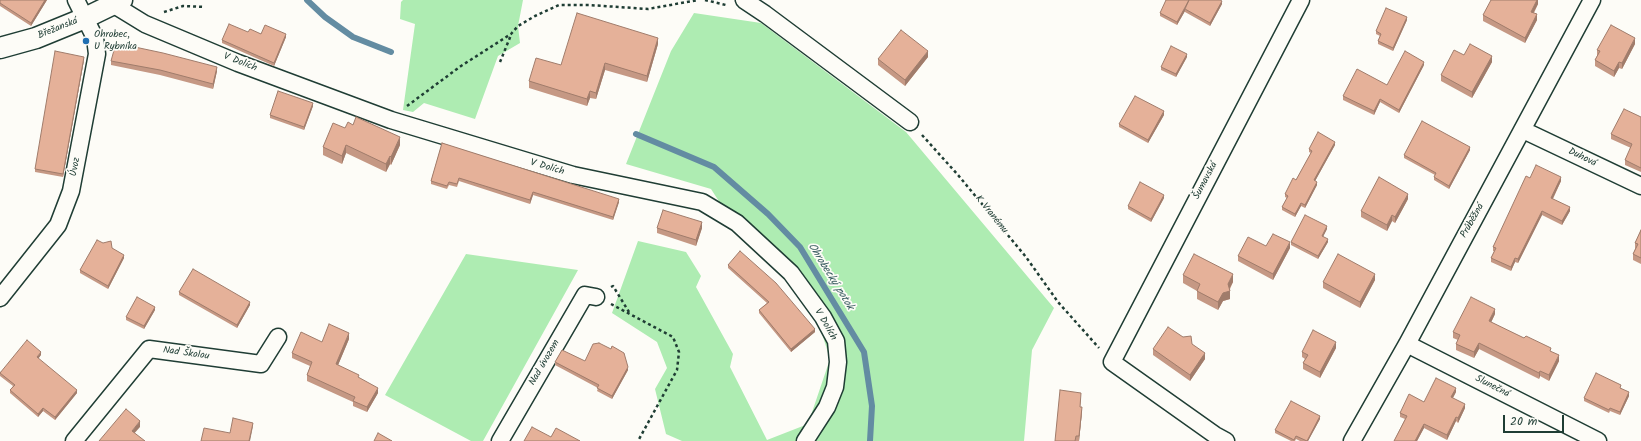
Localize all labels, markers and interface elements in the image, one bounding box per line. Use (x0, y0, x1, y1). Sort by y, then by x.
street label: Břežanská (36, 16, 80, 42)
place label: Ohrobec, U Rybníka (94, 29, 137, 52)
marker: Ohrobec, U Rybníka (81, 36, 91, 46)
street label: V Dolích (222, 51, 258, 75)
street label: Duhová (1566, 146, 1598, 170)
street label: Úvoz (68, 156, 84, 178)
street label: V Dolích (529, 157, 565, 179)
street label: Šumavská (1191, 160, 1221, 202)
street label: K Vranému (972, 193, 1010, 237)
street label: Průběžná (1459, 202, 1487, 240)
water label: Ohrobecký potok (804, 241, 856, 313)
street label: V Dolích (811, 307, 839, 343)
street label: Nad úvozem (527, 338, 563, 388)
street label: Nad Školou (162, 345, 210, 363)
street label: Slunečná (1473, 373, 1511, 401)
scale bar (1505, 407, 1566, 433)
text: 20 m (1510, 412, 1537, 431)

